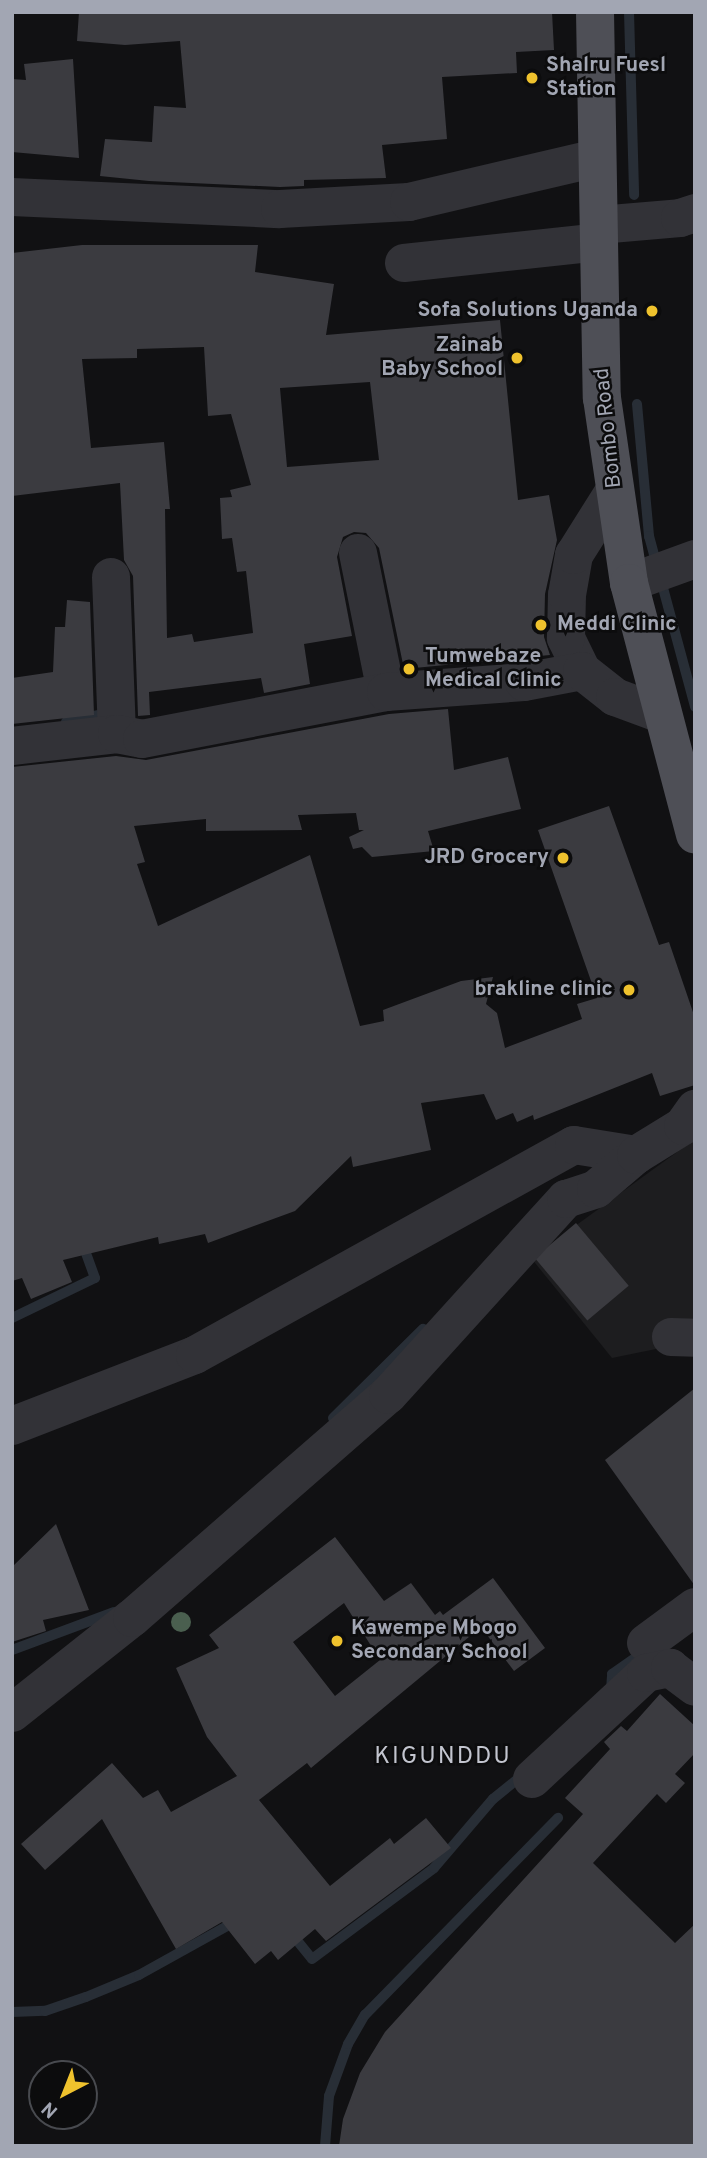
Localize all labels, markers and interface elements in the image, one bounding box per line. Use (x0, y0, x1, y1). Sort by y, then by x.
place label: Shalru Fuesl Station (546, 53, 666, 103)
marker: Shalru Fuesl Station (524, 70, 540, 86)
place label: Sofa Solutions Uganda (418, 298, 638, 324)
marker: Sofa Solutions Uganda (644, 303, 660, 319)
place label: Zainab Baby School (381, 333, 503, 383)
marker: Zainab Baby School (509, 350, 525, 366)
street label: Bombo Road (590, 367, 628, 489)
place label: Meddi Clinic (557, 612, 677, 638)
marker: Meddi Clinic (531, 615, 551, 635)
place label: Tumwebaze Medical Clinic (425, 644, 562, 694)
marker: Tumwebaze Medical Clinic (399, 659, 419, 679)
place label: JRD Grocery (424, 845, 549, 871)
marker: JRD Grocery (555, 850, 571, 866)
place label: brakline clinic (474, 977, 613, 1003)
marker: brakline clinic (619, 980, 639, 1000)
place label: Kawempe Mbogo Secondary School (351, 1616, 528, 1666)
marker: Kawempe Mbogo Secondary School (329, 1633, 345, 1649)
district label: KIGUNDDU (375, 1744, 511, 1772)
north arrow (28, 2060, 98, 2130)
text: N (37, 2096, 63, 2123)

